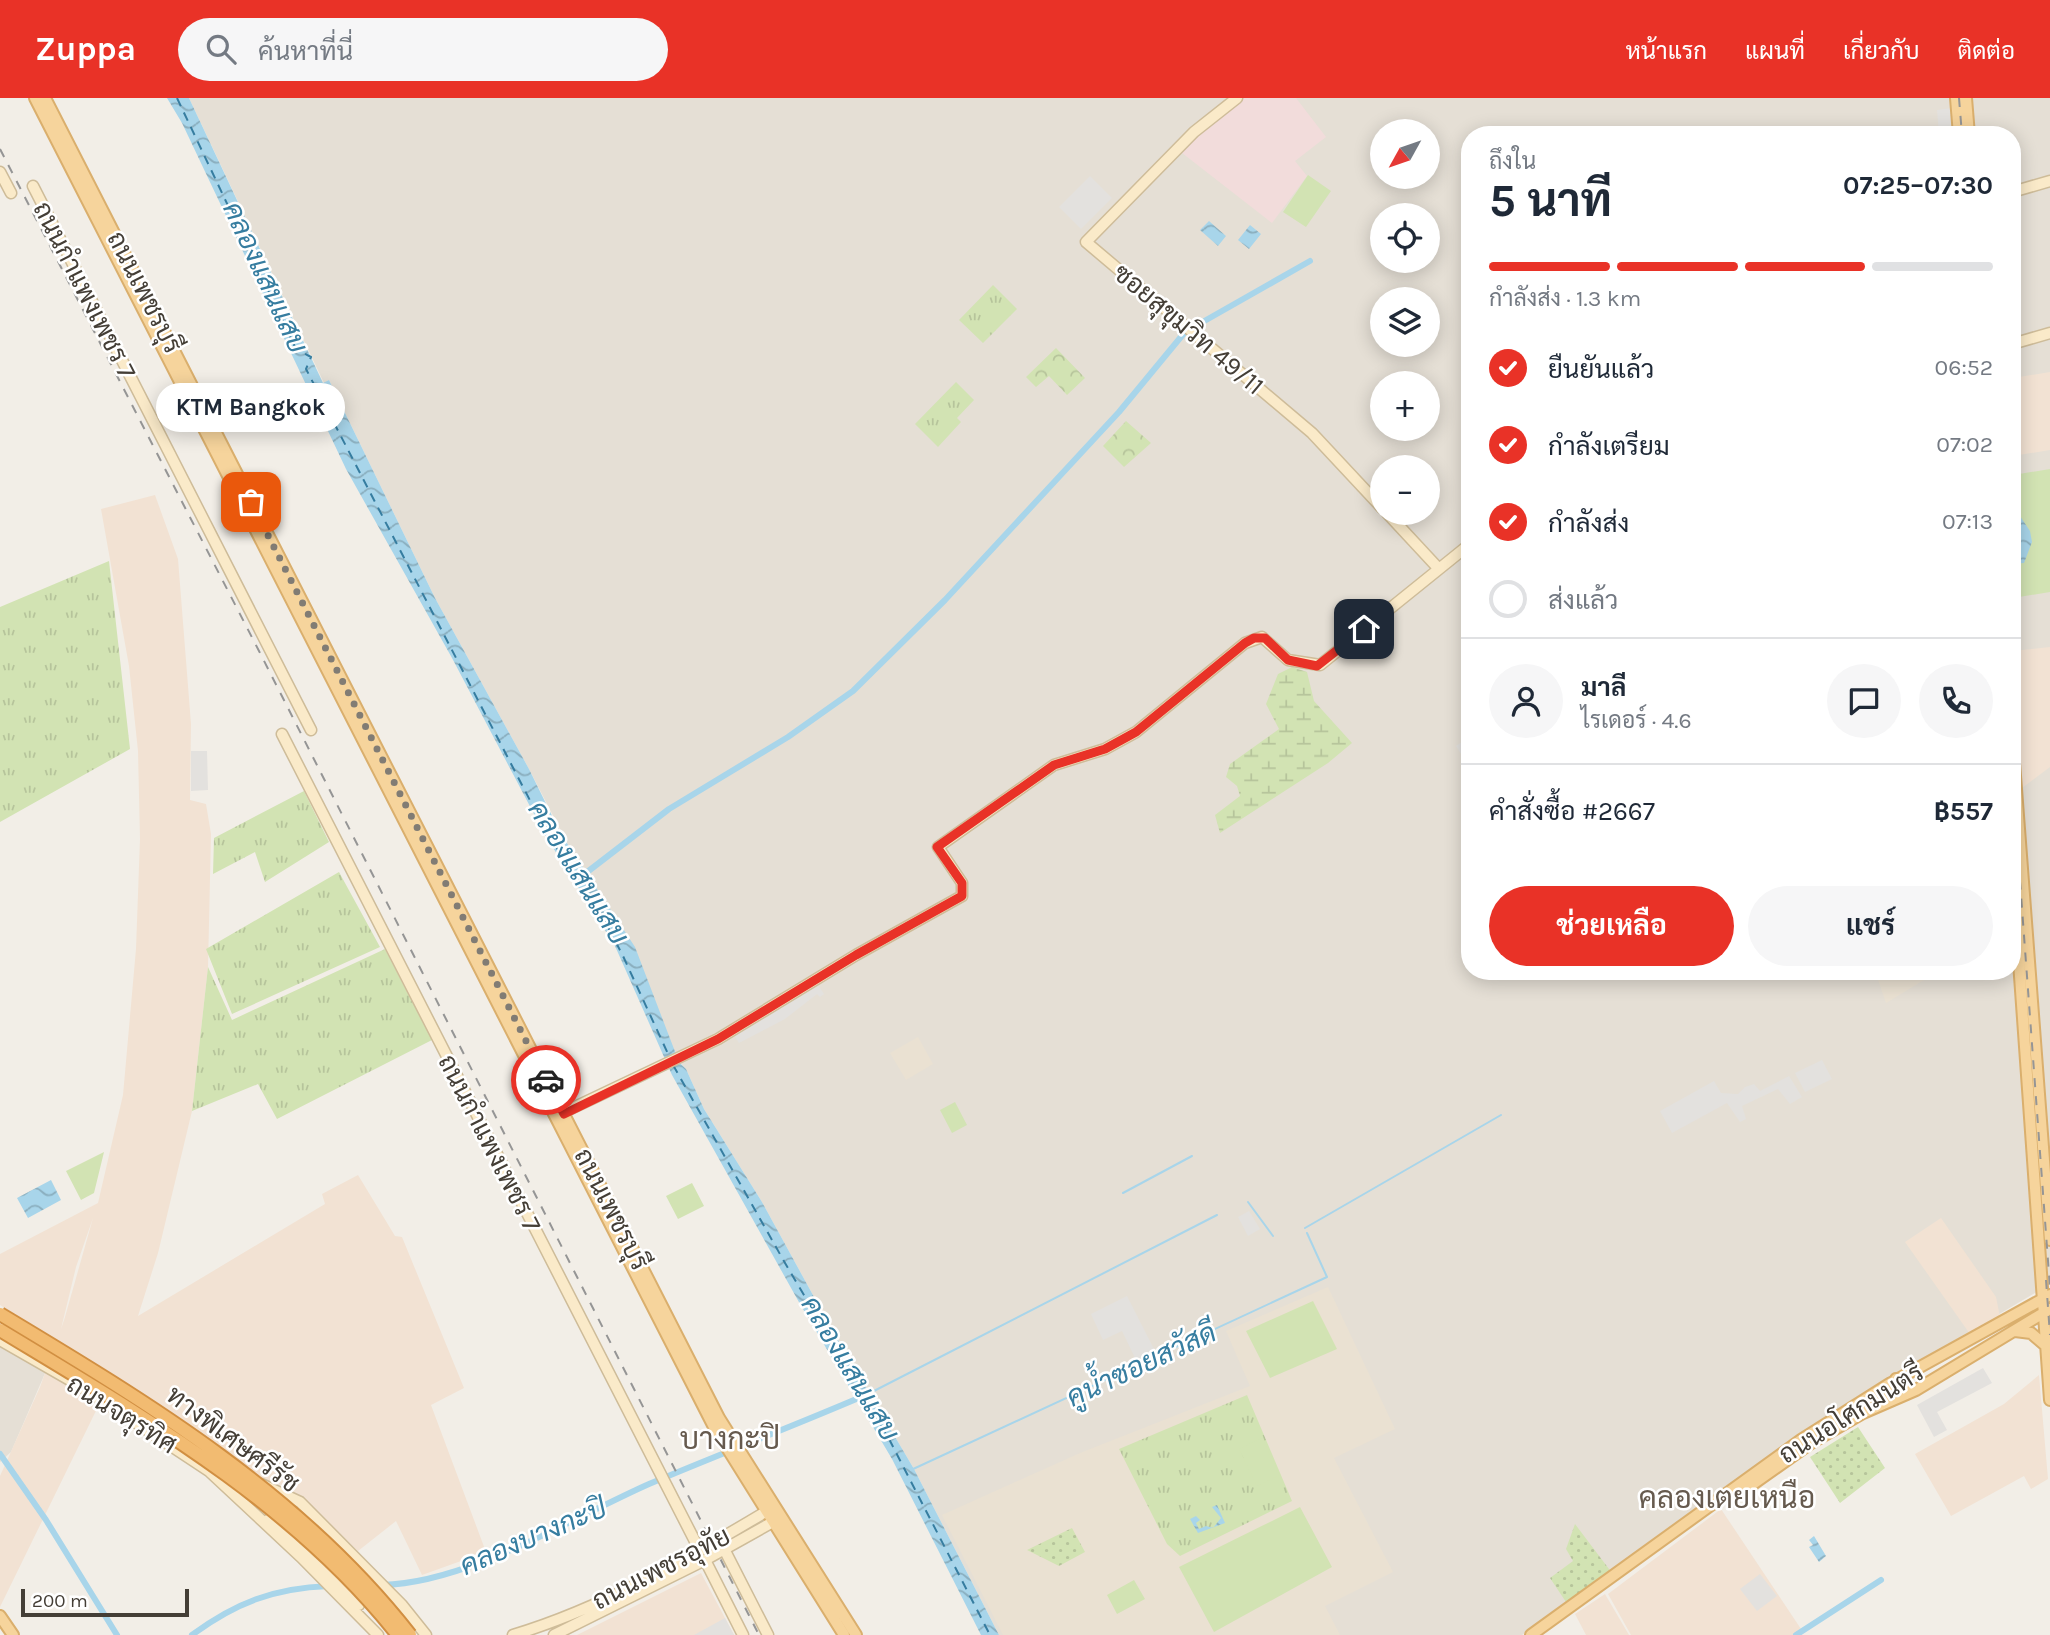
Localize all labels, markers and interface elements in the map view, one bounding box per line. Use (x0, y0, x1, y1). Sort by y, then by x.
search box (178, 18, 668, 81)
text: Zuppa (35, 30, 136, 68)
icon: search (202, 30, 240, 68)
text: ค้นหาที่นี่ (258, 36, 353, 67)
text: หน้าแรก (1626, 37, 1707, 65)
text: แผนที่ (1745, 37, 1805, 65)
text: เกี่ยวกับ (1843, 37, 1920, 65)
text: ติดต่อ (1958, 37, 2015, 65)
north arrow (1370, 119, 1440, 189)
map controls (1370, 119, 1440, 525)
text: ถึงใน (1489, 148, 1536, 175)
text: 07:25–07:30 (1843, 170, 1993, 201)
text: 5 นาที (1489, 174, 1612, 228)
street label: ถนนกำแพงเพชร 7 (27, 196, 143, 384)
water label: คลองแสนแสบ (216, 196, 315, 358)
button: locate (1370, 203, 1440, 273)
street label: ถนนเพชรบุรี (99, 226, 189, 359)
street label: ซอยสุขุมวิท 49/11 (1106, 257, 1270, 403)
text: กำลังส่ง · 1.3 km (1489, 285, 1641, 312)
button: layers (1370, 287, 1440, 357)
icon: check (1489, 349, 1527, 387)
text: ยืนยันแล้ว (1548, 354, 1654, 385)
text: 06:52 (1935, 354, 1993, 381)
button: + (1370, 371, 1440, 441)
callout: KTM Bangkok (156, 383, 346, 432)
text: KTM Bangkok (176, 394, 325, 421)
icon: check (1489, 426, 1527, 464)
text: กำลังเตรียม (1548, 431, 1670, 462)
text: 07:02 (1936, 431, 1993, 458)
button: − (1370, 455, 1440, 525)
pin (221, 472, 281, 532)
icon: bag (232, 483, 270, 521)
icon: check (1489, 503, 1527, 541)
text: กำลังส่ง (1548, 508, 1629, 539)
text: 07:13 (1942, 508, 1993, 535)
text: ส่งแล้ว (1548, 585, 1618, 616)
pin (1334, 599, 1394, 659)
icon: home (1345, 610, 1383, 648)
button: person (1489, 664, 1563, 738)
button: chat (1827, 664, 1901, 738)
button: phone (1919, 664, 1993, 738)
text: มาลี (1581, 672, 1626, 703)
text: ไรเดอร์ · 4.6 (1581, 707, 1692, 734)
water label: คลองแสนแสบ (521, 794, 636, 950)
text: คำสั่งซื้อ #2667 (1489, 796, 1655, 827)
text: ฿557 (1934, 796, 1993, 827)
button: ช่วยเหลือ (1489, 886, 1734, 966)
button: แชร์ (1748, 886, 1993, 966)
courier (511, 1045, 581, 1115)
street label: ถนนกำแพงเพชร 7 (432, 1049, 548, 1237)
icon: car (527, 1061, 565, 1099)
street label: ถนนเพชรบุรี (566, 1143, 656, 1276)
water label: คลองแสนแสบ (794, 1290, 907, 1447)
water label: คูน้ำซอยสวัสดี (1058, 1307, 1224, 1416)
street label: ถนนอโศกมนตรี (1773, 1356, 1929, 1470)
street label: ถนนจตุรทิศ (60, 1368, 182, 1462)
street label: ทางพิเศษศรีรัช (160, 1379, 306, 1499)
district label: บางกะปิ (680, 1421, 780, 1457)
district label: คลองเตยเหนือ (1639, 1479, 1815, 1516)
water label: คลองบางกะปิ (455, 1490, 613, 1582)
street label: ถนนเพชรอุทัย (587, 1520, 736, 1618)
scale bar (21, 1586, 189, 1618)
text: 200 m (32, 1590, 88, 1612)

